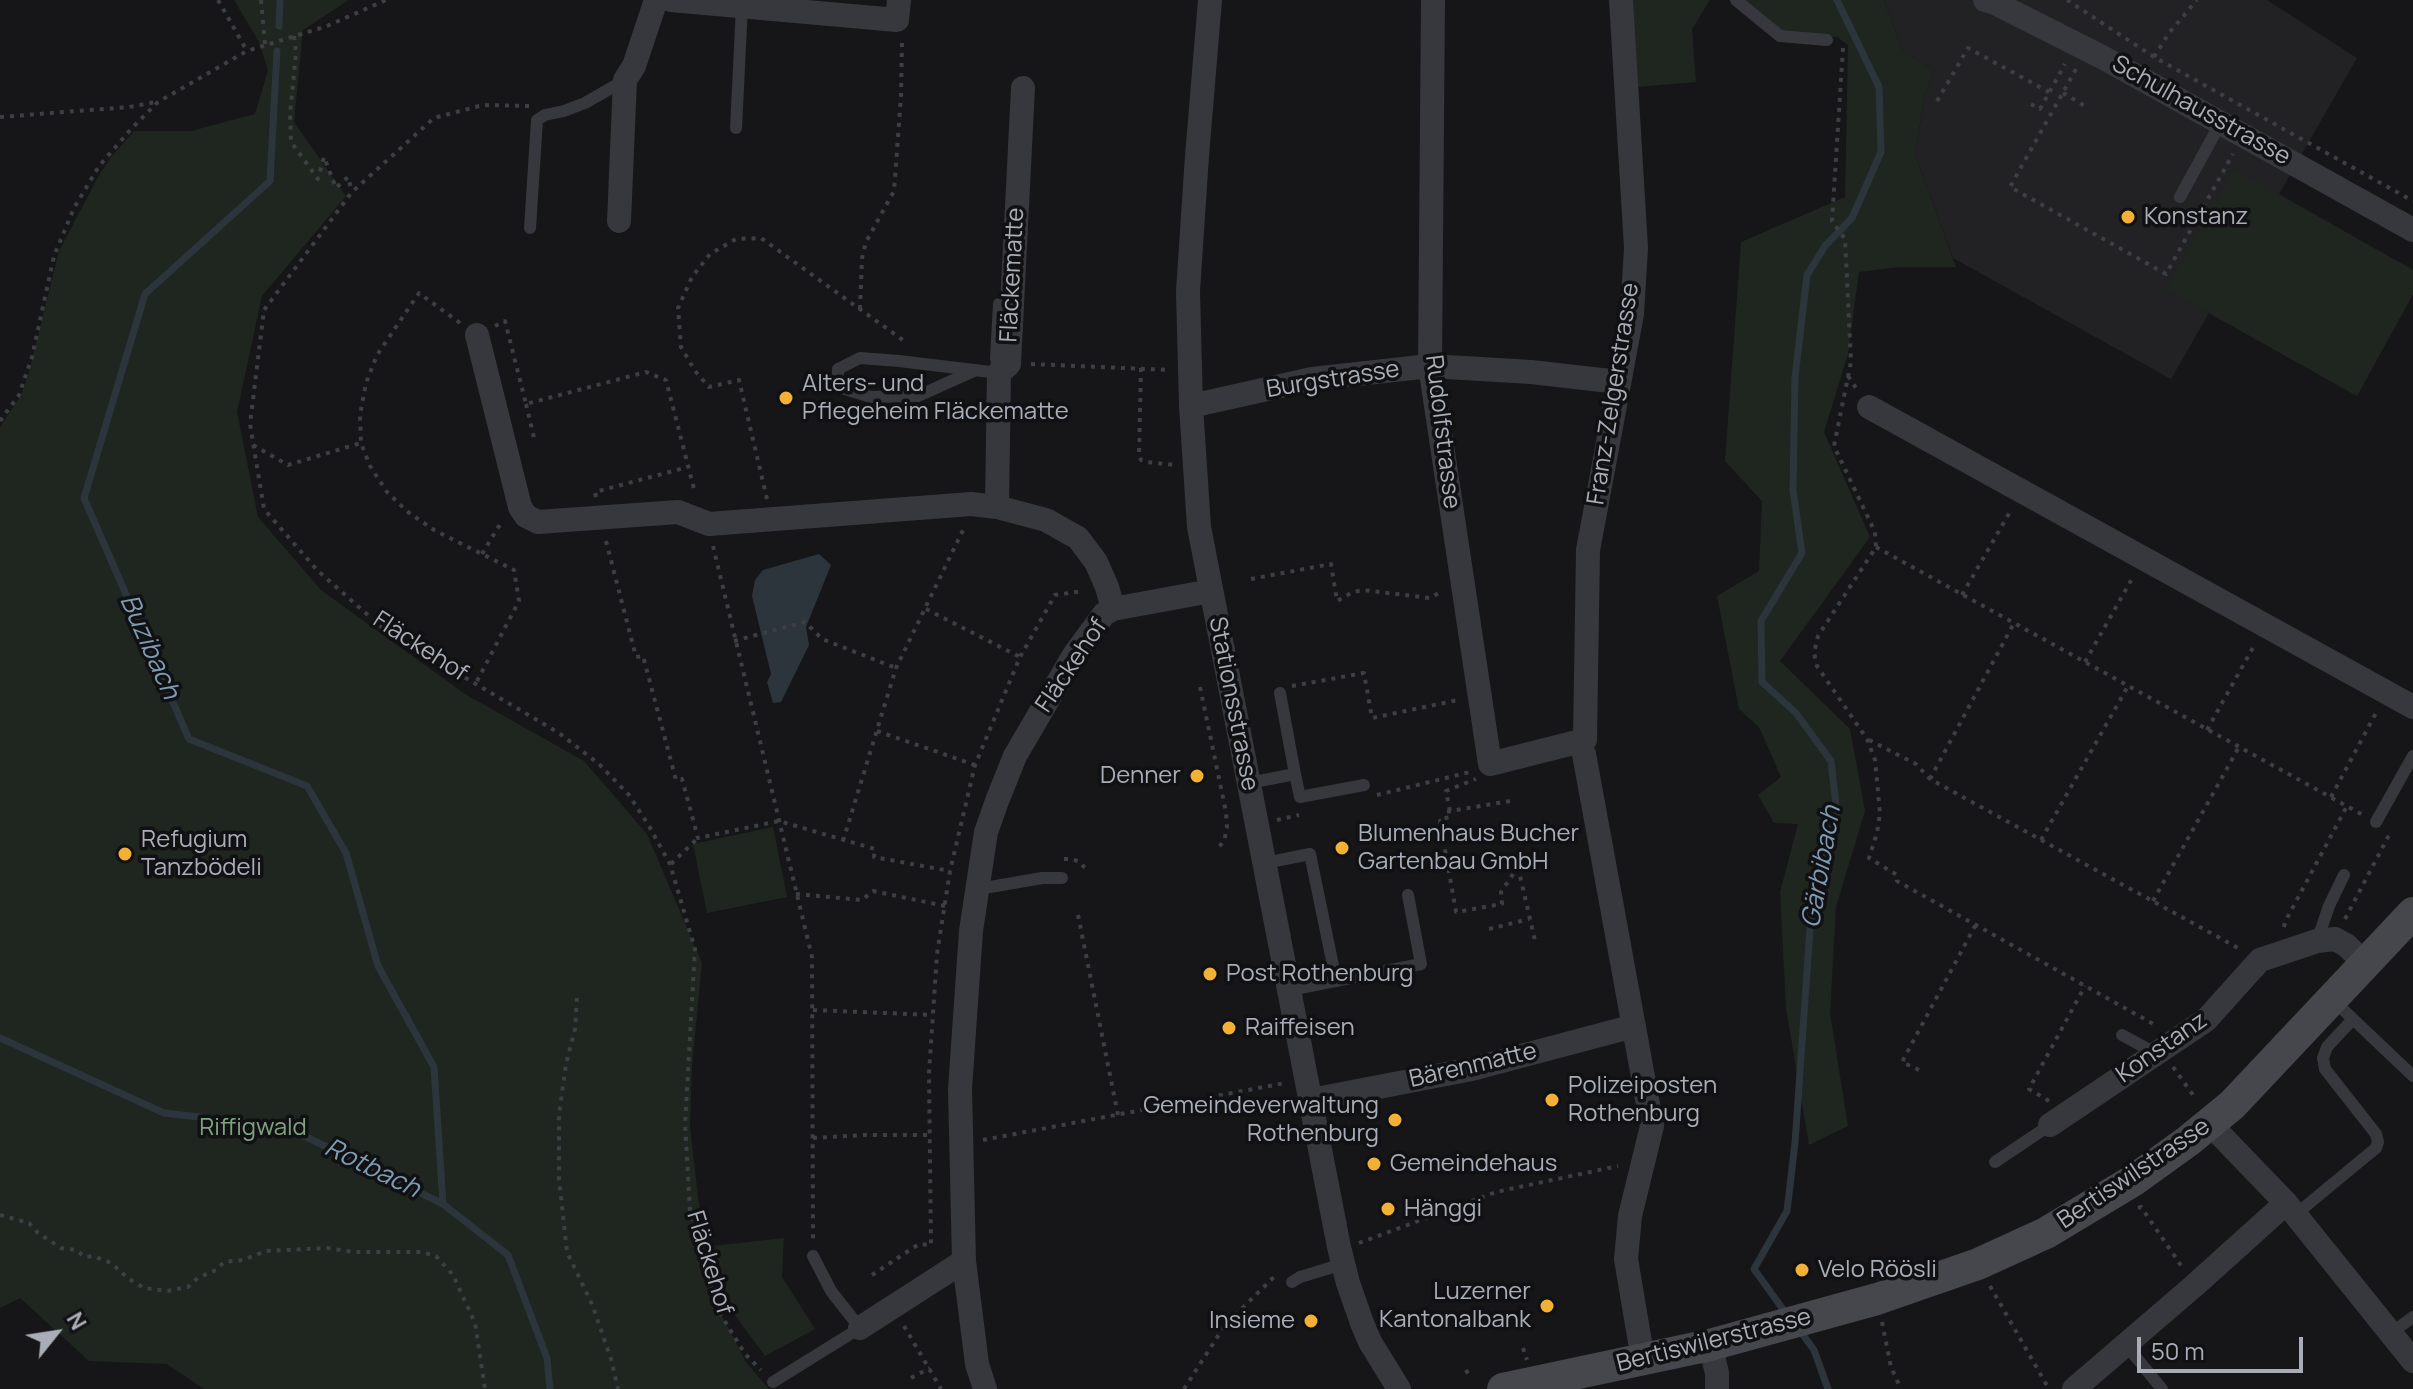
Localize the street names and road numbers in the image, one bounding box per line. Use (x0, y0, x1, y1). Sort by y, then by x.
street label: Schulhausstrasse (2107, 50, 2295, 172)
street label: Fläckematte (995, 207, 1031, 343)
street label: Franz-Zelgerstrasse (1582, 281, 1646, 507)
street label: Rudolfstrasse (1418, 353, 1466, 511)
street label: Burgstrasse (1264, 355, 1402, 405)
street label: Fläckehof (367, 606, 473, 688)
street label: Fläckehof (1030, 614, 1114, 718)
street label: Stationsstrasse (1202, 614, 1264, 794)
street label: Konstanz (2111, 1006, 2213, 1090)
street label: Bärenmatte (1406, 1037, 1540, 1095)
street label: Bertiswilstrasse (2052, 1112, 2216, 1236)
street label: Fläckehof (680, 1208, 738, 1318)
street label: Bertiswilerstrasse (1614, 1303, 1814, 1379)

